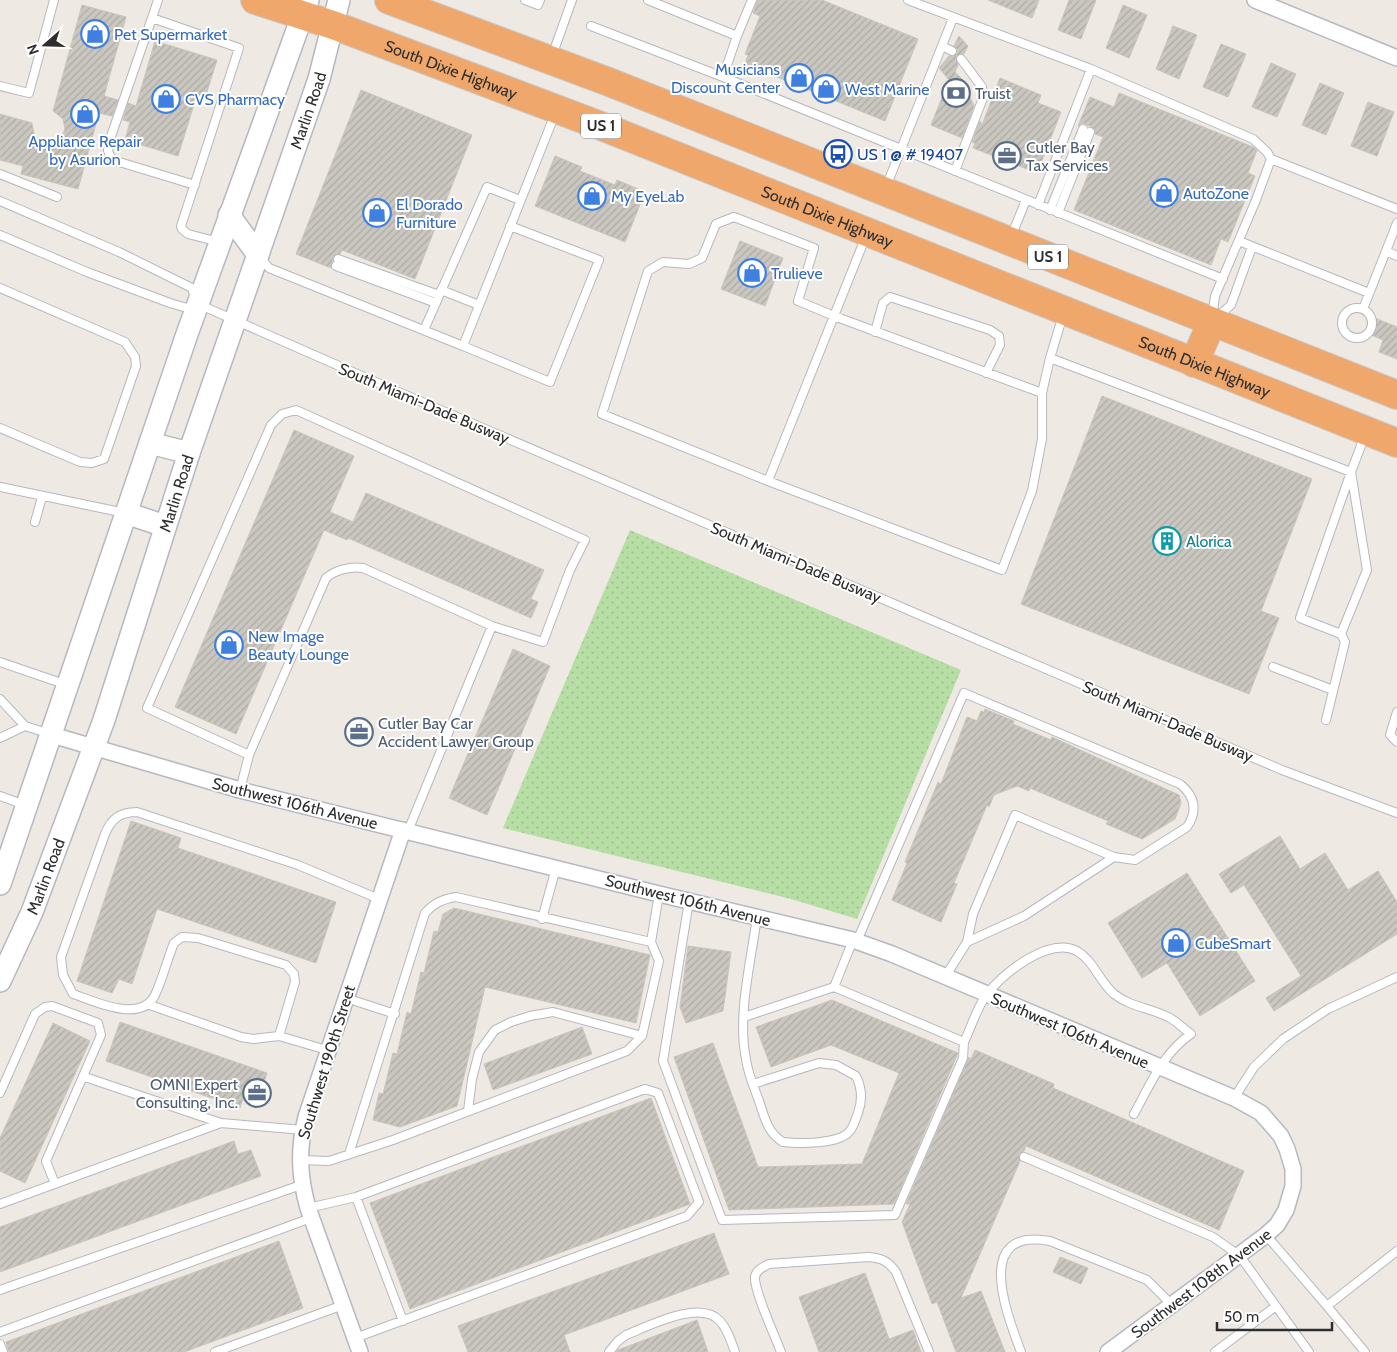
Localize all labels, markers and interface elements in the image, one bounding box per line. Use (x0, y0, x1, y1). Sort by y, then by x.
shop icon: Pet Supermarket (80, 19, 110, 49)
north arrow (20, 20, 70, 70)
place label: Pet Supermarket (114, 25, 228, 44)
street label: South Dixie Highway (382, 36, 520, 103)
text: N (23, 42, 43, 57)
place label: Musicians Discount Center (671, 60, 781, 97)
shop icon: Musicians Discount Center (784, 63, 814, 93)
street label: Marlin Road (286, 70, 330, 152)
shop icon: West Marine (811, 74, 841, 104)
bank icon: Truist (941, 78, 971, 108)
place label: West Marine (845, 80, 929, 99)
shop icon: CVS Pharmacy (151, 84, 181, 114)
place label: Truist (975, 84, 1012, 103)
place label: CVS Pharmacy (185, 90, 285, 109)
shop icon: Appliance Repair by Asurion (70, 99, 100, 129)
road number: US 1 (581, 114, 621, 138)
place label: Appliance Repair by Asurion (29, 132, 142, 169)
place label: Cutler Bay Tax Services (1026, 138, 1109, 175)
bus stop icon: US 1 @ # 19407 (823, 139, 853, 169)
office icon: Cutler Bay Tax Services (992, 141, 1022, 171)
place label: US 1 @ # 19407 (857, 145, 963, 164)
shop icon: AutoZone (1149, 178, 1179, 208)
shop icon: My EyeLab (577, 181, 607, 211)
street label: South Dixie Highway (759, 182, 896, 251)
place label: AutoZone (1183, 184, 1249, 203)
place label: My EyeLab (611, 187, 684, 206)
place label: El Dorado Furniture (396, 195, 463, 232)
shop icon: El Dorado Furniture (362, 198, 392, 228)
road number: US 1 (1028, 244, 1068, 270)
shop icon: Trulieve (737, 258, 767, 288)
place label: Trulieve (771, 264, 823, 283)
street label: South Dixie Highway (1136, 332, 1273, 402)
street label: South Miami-Dade Busway (336, 359, 512, 448)
street label: Marlin Road (155, 452, 198, 535)
street label: South Miami-Dade Busway (708, 518, 884, 607)
building icon: Alorica (1152, 526, 1182, 556)
place label: Alorica (1186, 532, 1232, 551)
place label: New Image Beauty Lounge (248, 627, 349, 664)
shop icon: New Image Beauty Lounge (214, 630, 244, 660)
street label: South Miami-Dade Busway (1080, 677, 1256, 766)
place label: Cutler Bay Car Accident Lawyer Group (378, 714, 534, 751)
office icon: Cutler Bay Car Accident Lawyer Group (344, 717, 374, 747)
street label: Southwest 106th Avenue (210, 774, 379, 833)
street label: Marlin Road (23, 836, 69, 918)
street label: Southwest 106th Avenue (603, 871, 772, 930)
shop icon: CubeSmart (1161, 928, 1191, 958)
place label: CubeSmart (1195, 934, 1272, 953)
street label: Southwest 190th Street (294, 982, 359, 1141)
street label: Southwest 106th Avenue (988, 989, 1152, 1072)
place label: OMNI Expert Consulting, Inc. (136, 1075, 239, 1112)
office icon: OMNI Expert Consulting, Inc. (242, 1078, 272, 1108)
street label: Southwest 108th Avenue (1128, 1225, 1275, 1342)
scale bar (1217, 1300, 1332, 1332)
text: 50 m (1224, 1308, 1259, 1326)

